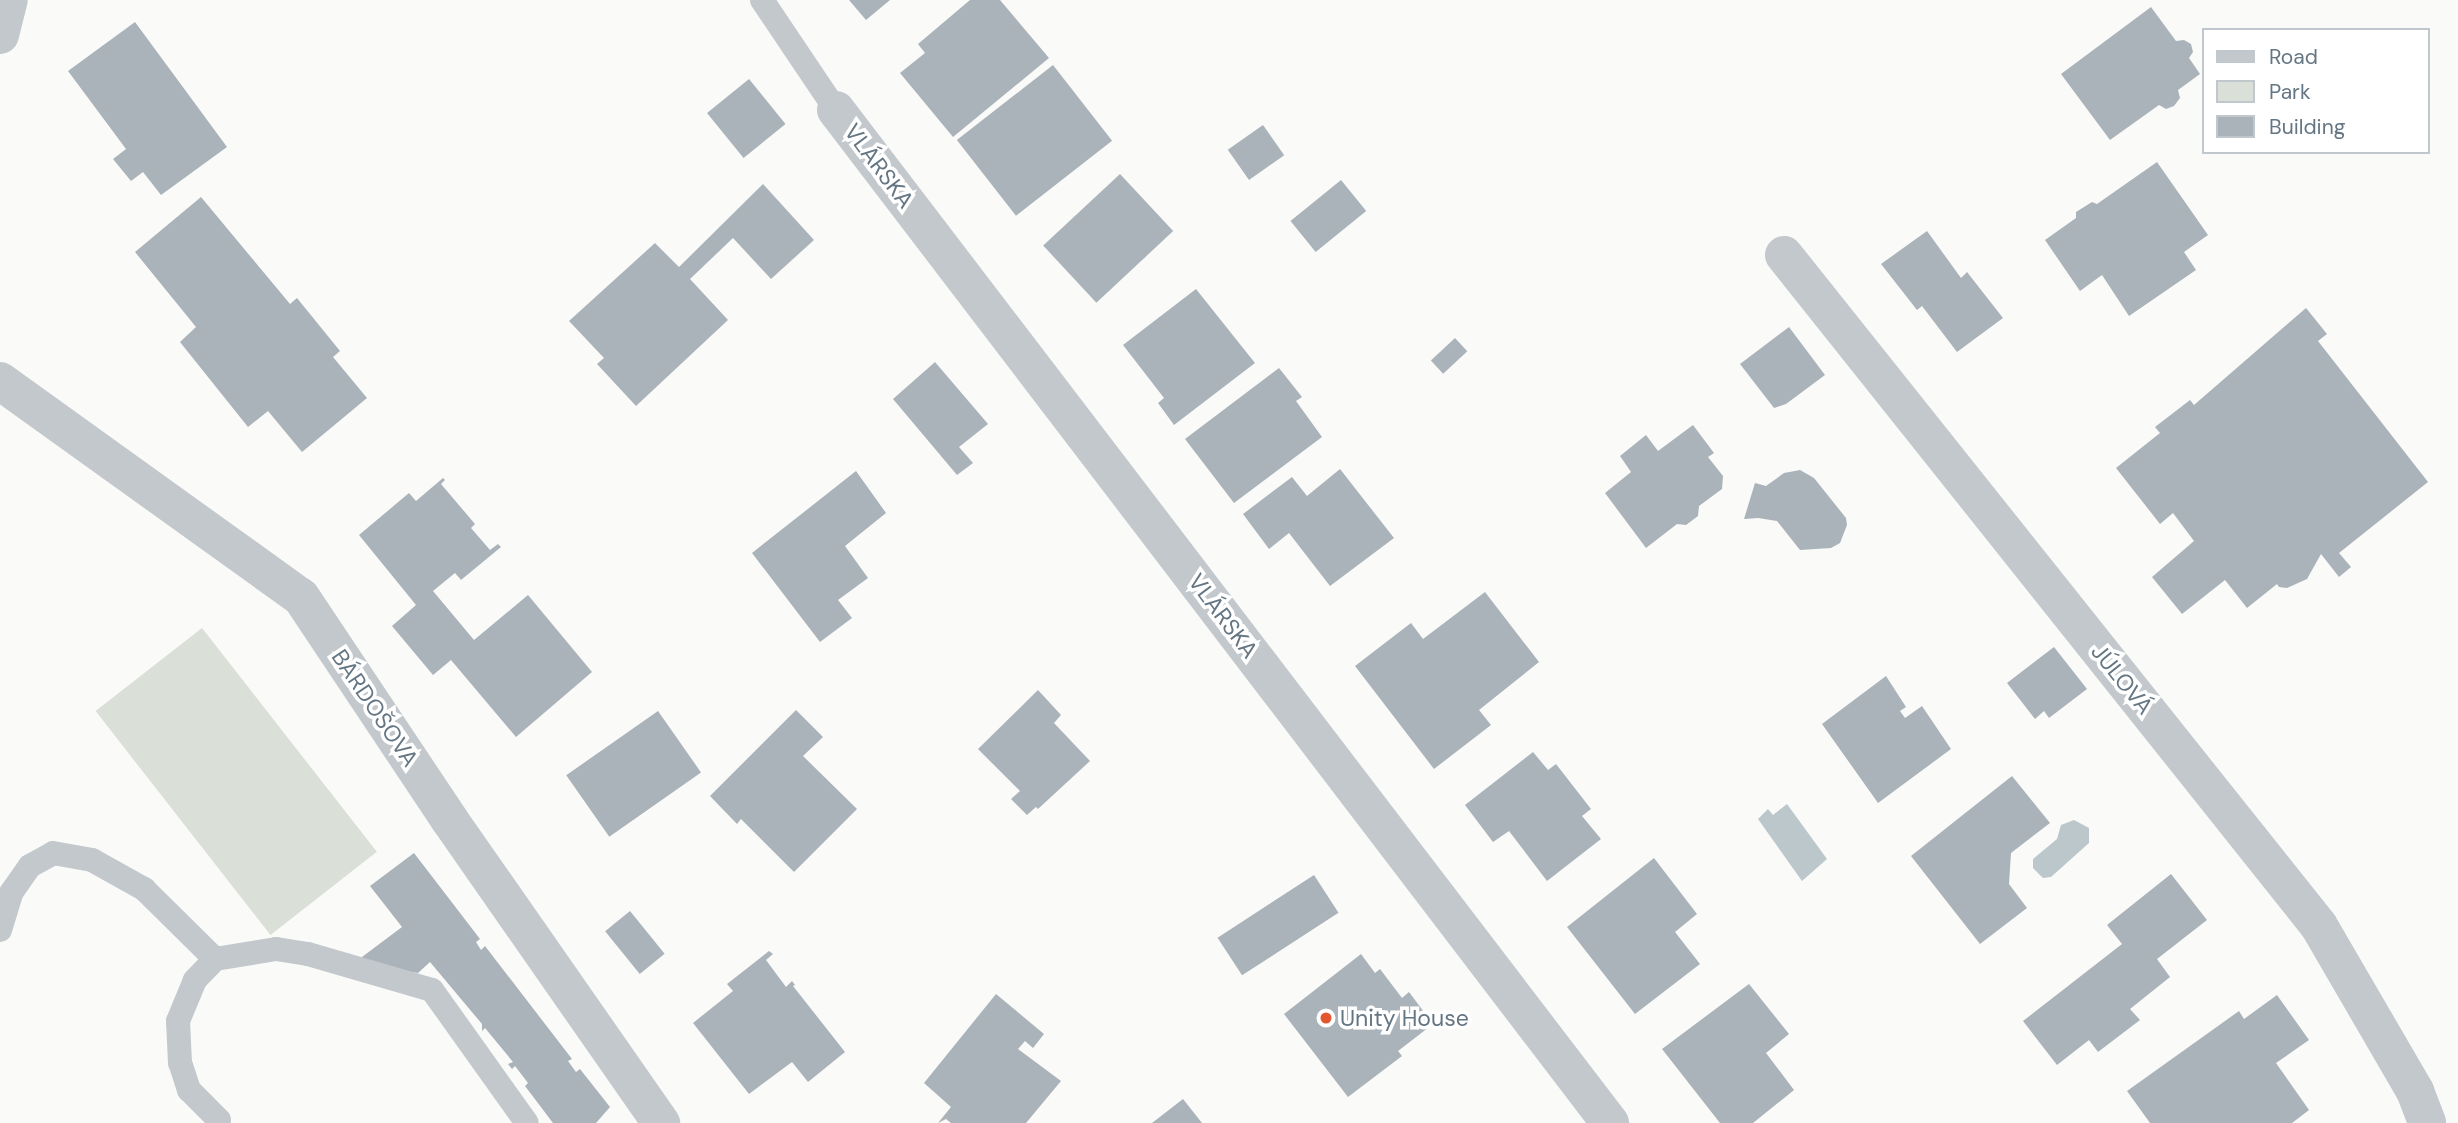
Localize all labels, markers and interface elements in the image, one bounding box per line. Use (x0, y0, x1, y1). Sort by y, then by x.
legend (2202, 28, 2430, 154)
text: Road (2269, 43, 2318, 71)
text: Park (2269, 78, 2310, 106)
text: Building (2269, 113, 2345, 141)
street label: VLÁRSKA (838, 118, 920, 214)
street label: VLÁRSKA (1182, 568, 1264, 664)
street label: JÚLOVÁ (2085, 638, 2159, 720)
street label: BÁRDOŠOVA (326, 644, 424, 772)
place label: Unity House (1340, 1004, 1469, 1032)
marker: Unity House (1318, 1010, 1334, 1026)

